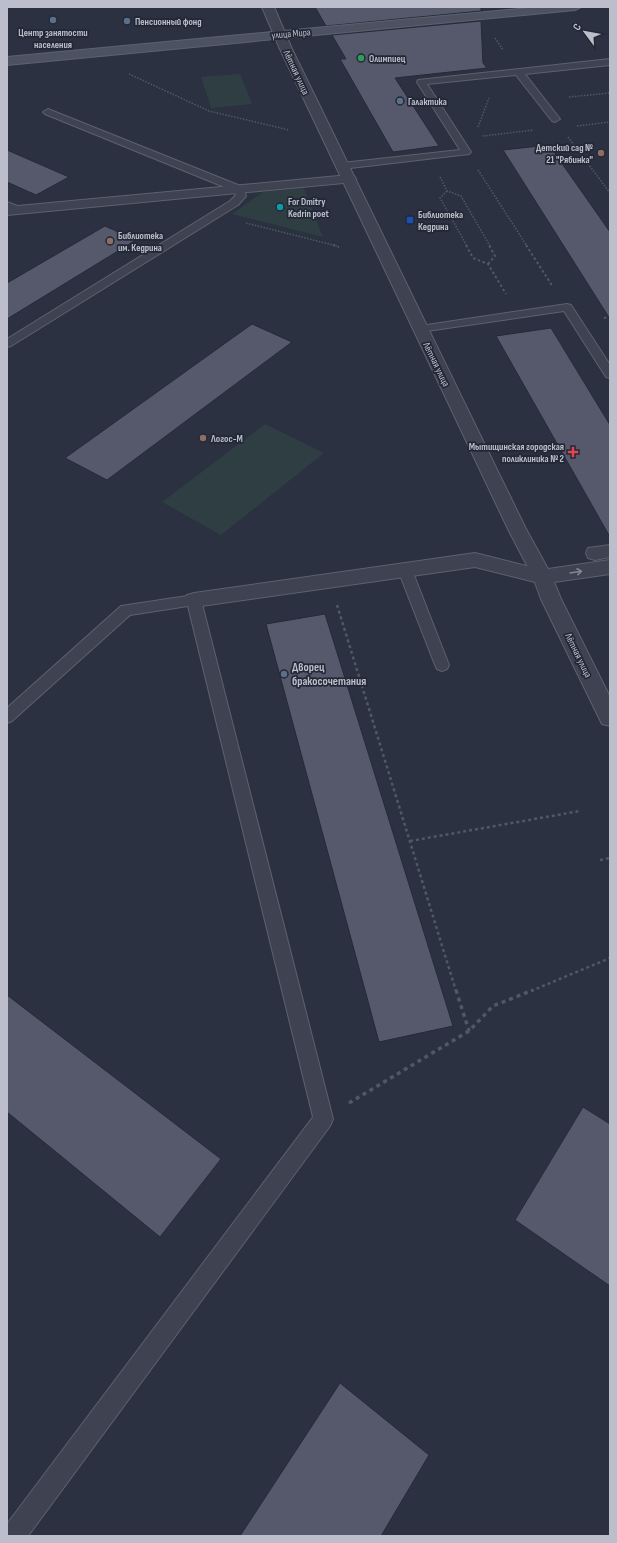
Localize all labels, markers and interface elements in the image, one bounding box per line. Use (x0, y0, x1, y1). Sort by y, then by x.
north arrow (565, 12, 605, 52)
marker: Центр занятости населения (48, 15, 58, 25)
marker: Пенсионный фонд (122, 16, 132, 26)
place label: Пенсионный фонд (135, 16, 202, 28)
text: С (570, 21, 584, 33)
street label: улица Мира (271, 26, 311, 42)
place label: Центр занятости населения (18, 27, 88, 51)
street label: Лётная улица (280, 47, 312, 97)
marker: Олимпиец (356, 53, 366, 63)
place label: Олимпиец (369, 53, 406, 65)
marker: Галактика (395, 96, 405, 106)
place label: Галактика (408, 96, 447, 108)
place label: Детский сад № 21 "Рябинка" (536, 142, 594, 166)
marker: Детский сад № 21 "Рябинка" (596, 148, 606, 158)
place label: For Dmitry Kedrin poet (288, 196, 329, 220)
marker: For Dmitry Kedrin poet (275, 202, 285, 212)
place label: Библиотека Кедрина (418, 209, 463, 233)
marker: Библиотека Кедрина (405, 215, 415, 225)
place label: Библиотека им. Кедрина (118, 230, 163, 254)
marker: Библиотека им. Кедрина (105, 236, 115, 246)
street label: Лётная улица (420, 339, 452, 389)
marker: Логос-М (198, 433, 208, 443)
place label: Логос-М (210, 433, 243, 445)
place label: Мытищинская городская поликлиника № 2 (469, 441, 564, 465)
marker: Мытищинская городская поликлиника № 2 (567, 446, 579, 458)
one-way arrow (569, 568, 582, 576)
street label: Лётная улица (562, 630, 594, 680)
place label: Дворец бракосочетания (292, 660, 366, 689)
marker: Дворец бракосочетания (279, 669, 289, 679)

